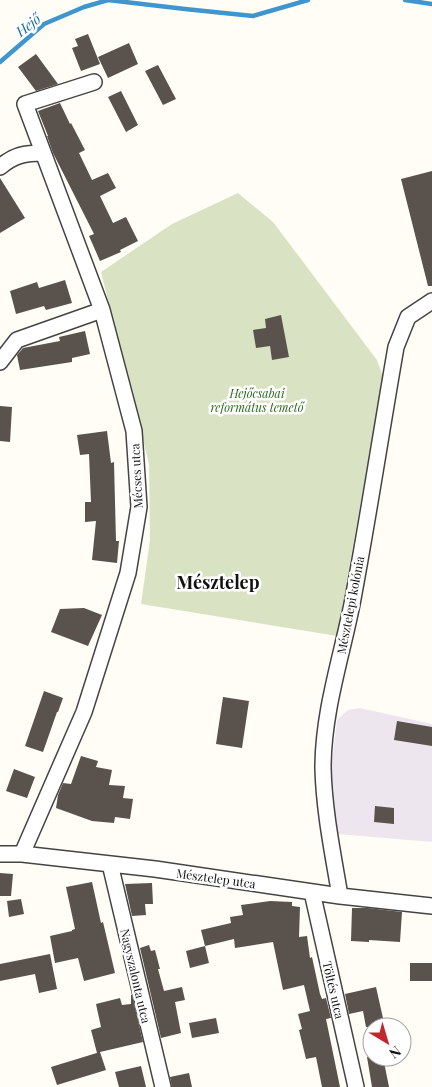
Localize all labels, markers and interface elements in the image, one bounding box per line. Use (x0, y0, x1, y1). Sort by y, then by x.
water label: Hejő (11, 8, 46, 41)
park label: Hejőcsabai református temető (210, 385, 305, 415)
street label: Mécses utca (126, 443, 146, 509)
street label: Mésztelepi kolónia (333, 555, 367, 655)
district label: Mésztelep (177, 570, 260, 594)
street label: Mésztelep utca (175, 865, 257, 891)
street label: Nagyszalonta utca (117, 927, 155, 1025)
street label: Töltés utca (320, 960, 348, 1020)
north arrow (362, 1017, 412, 1067)
text: N (385, 1042, 405, 1063)

